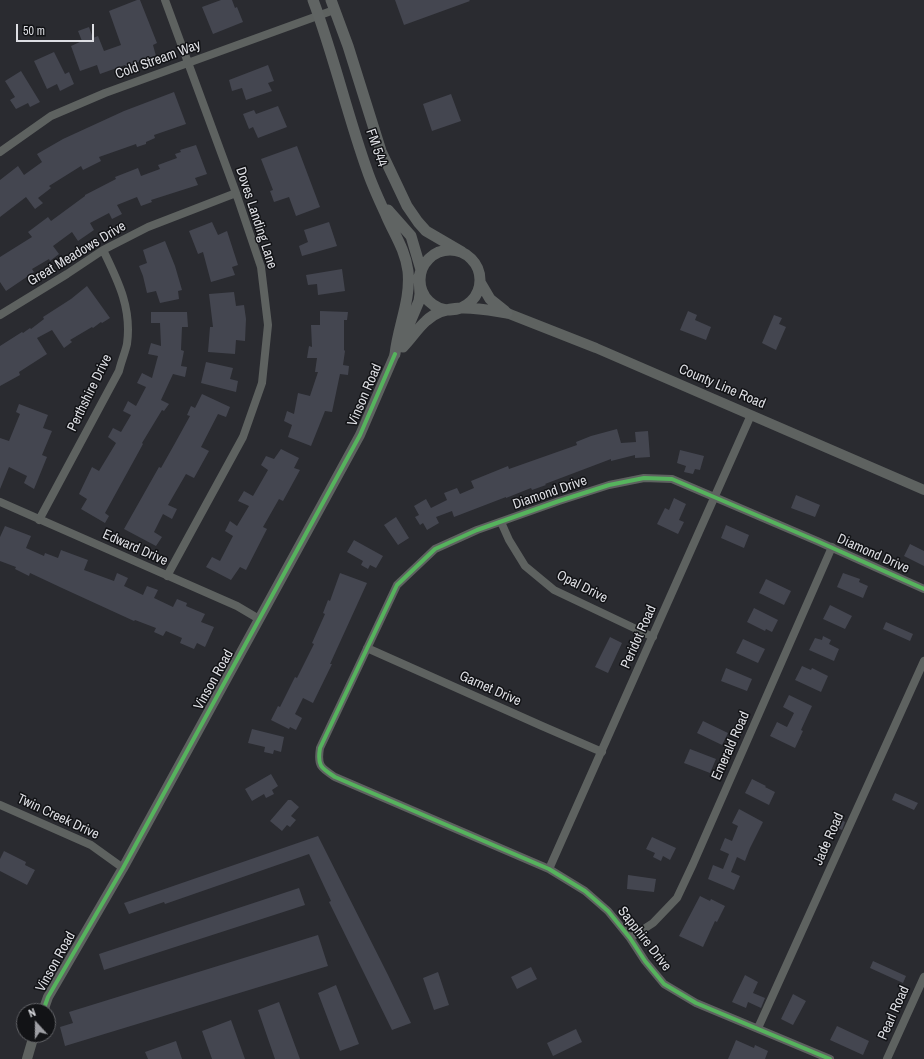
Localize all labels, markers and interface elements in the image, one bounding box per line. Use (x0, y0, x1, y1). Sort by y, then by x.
scale bar (18, 16, 96, 42)
text: 50 m (23, 23, 45, 39)
street label: Cold Stream Way (113, 37, 203, 83)
street label: FM 544 (362, 127, 390, 169)
street label: Doves Landing Lane (232, 165, 280, 271)
street label: Great Meadows Drive (25, 218, 129, 290)
street label: Perthshire Drive (64, 352, 116, 434)
street label: Vinson Road (344, 361, 386, 429)
street label: County Line Road (676, 361, 768, 413)
street label: Diamond Drive (511, 472, 589, 514)
street label: Edward Drive (100, 526, 170, 570)
street label: Diamond Drive (834, 531, 912, 577)
street label: Opal Drive (554, 567, 610, 607)
street label: Peridot Road (618, 603, 660, 671)
street label: Vinson Road (191, 647, 237, 713)
street label: Garnet Drive (457, 668, 523, 710)
street label: Emerald Road (708, 709, 754, 783)
street label: Twin Creek Drive (14, 791, 102, 843)
street label: Jade Road (810, 810, 848, 868)
street label: Sapphire Drive (614, 903, 674, 975)
street label: Vinson Road (33, 929, 79, 995)
street label: Pearl Road (875, 983, 913, 1043)
north arrow (16, 1003, 56, 1043)
text: N (27, 1005, 38, 1020)

